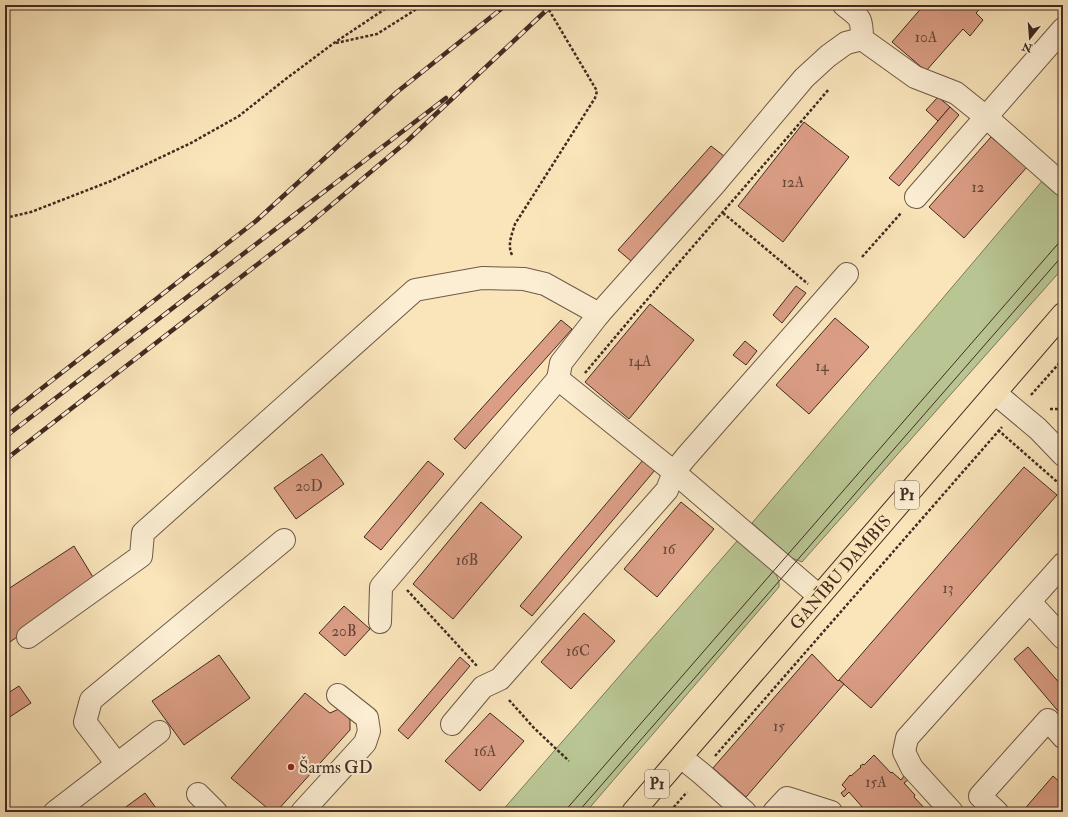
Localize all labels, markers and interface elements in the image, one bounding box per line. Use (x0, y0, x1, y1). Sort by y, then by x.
north arrow (1010, 18, 1050, 58)
house number: 10A (915, 28, 938, 47)
text: N (1020, 39, 1035, 55)
house number: 12A (782, 173, 805, 192)
house number: 12 (972, 178, 985, 197)
house number: 14A (629, 352, 652, 371)
house number: 14 (815, 357, 830, 376)
house number: 20D (295, 477, 323, 496)
road number: P1 (895, 481, 919, 509)
street label: GANĪBU DAMBIS (785, 511, 895, 634)
house number: 16 (663, 540, 677, 559)
house number: 16B (456, 551, 478, 570)
house number: 13 (942, 579, 954, 598)
house number: 20B (331, 622, 357, 641)
house number: 16C (566, 642, 590, 661)
house number: 15 (773, 717, 785, 736)
house number: 16A (474, 742, 497, 761)
place label: Šarms GD (299, 755, 373, 778)
marker: Šarms GD (286, 762, 296, 772)
road number: P1 (645, 770, 669, 798)
house number: 15A (865, 773, 887, 792)

